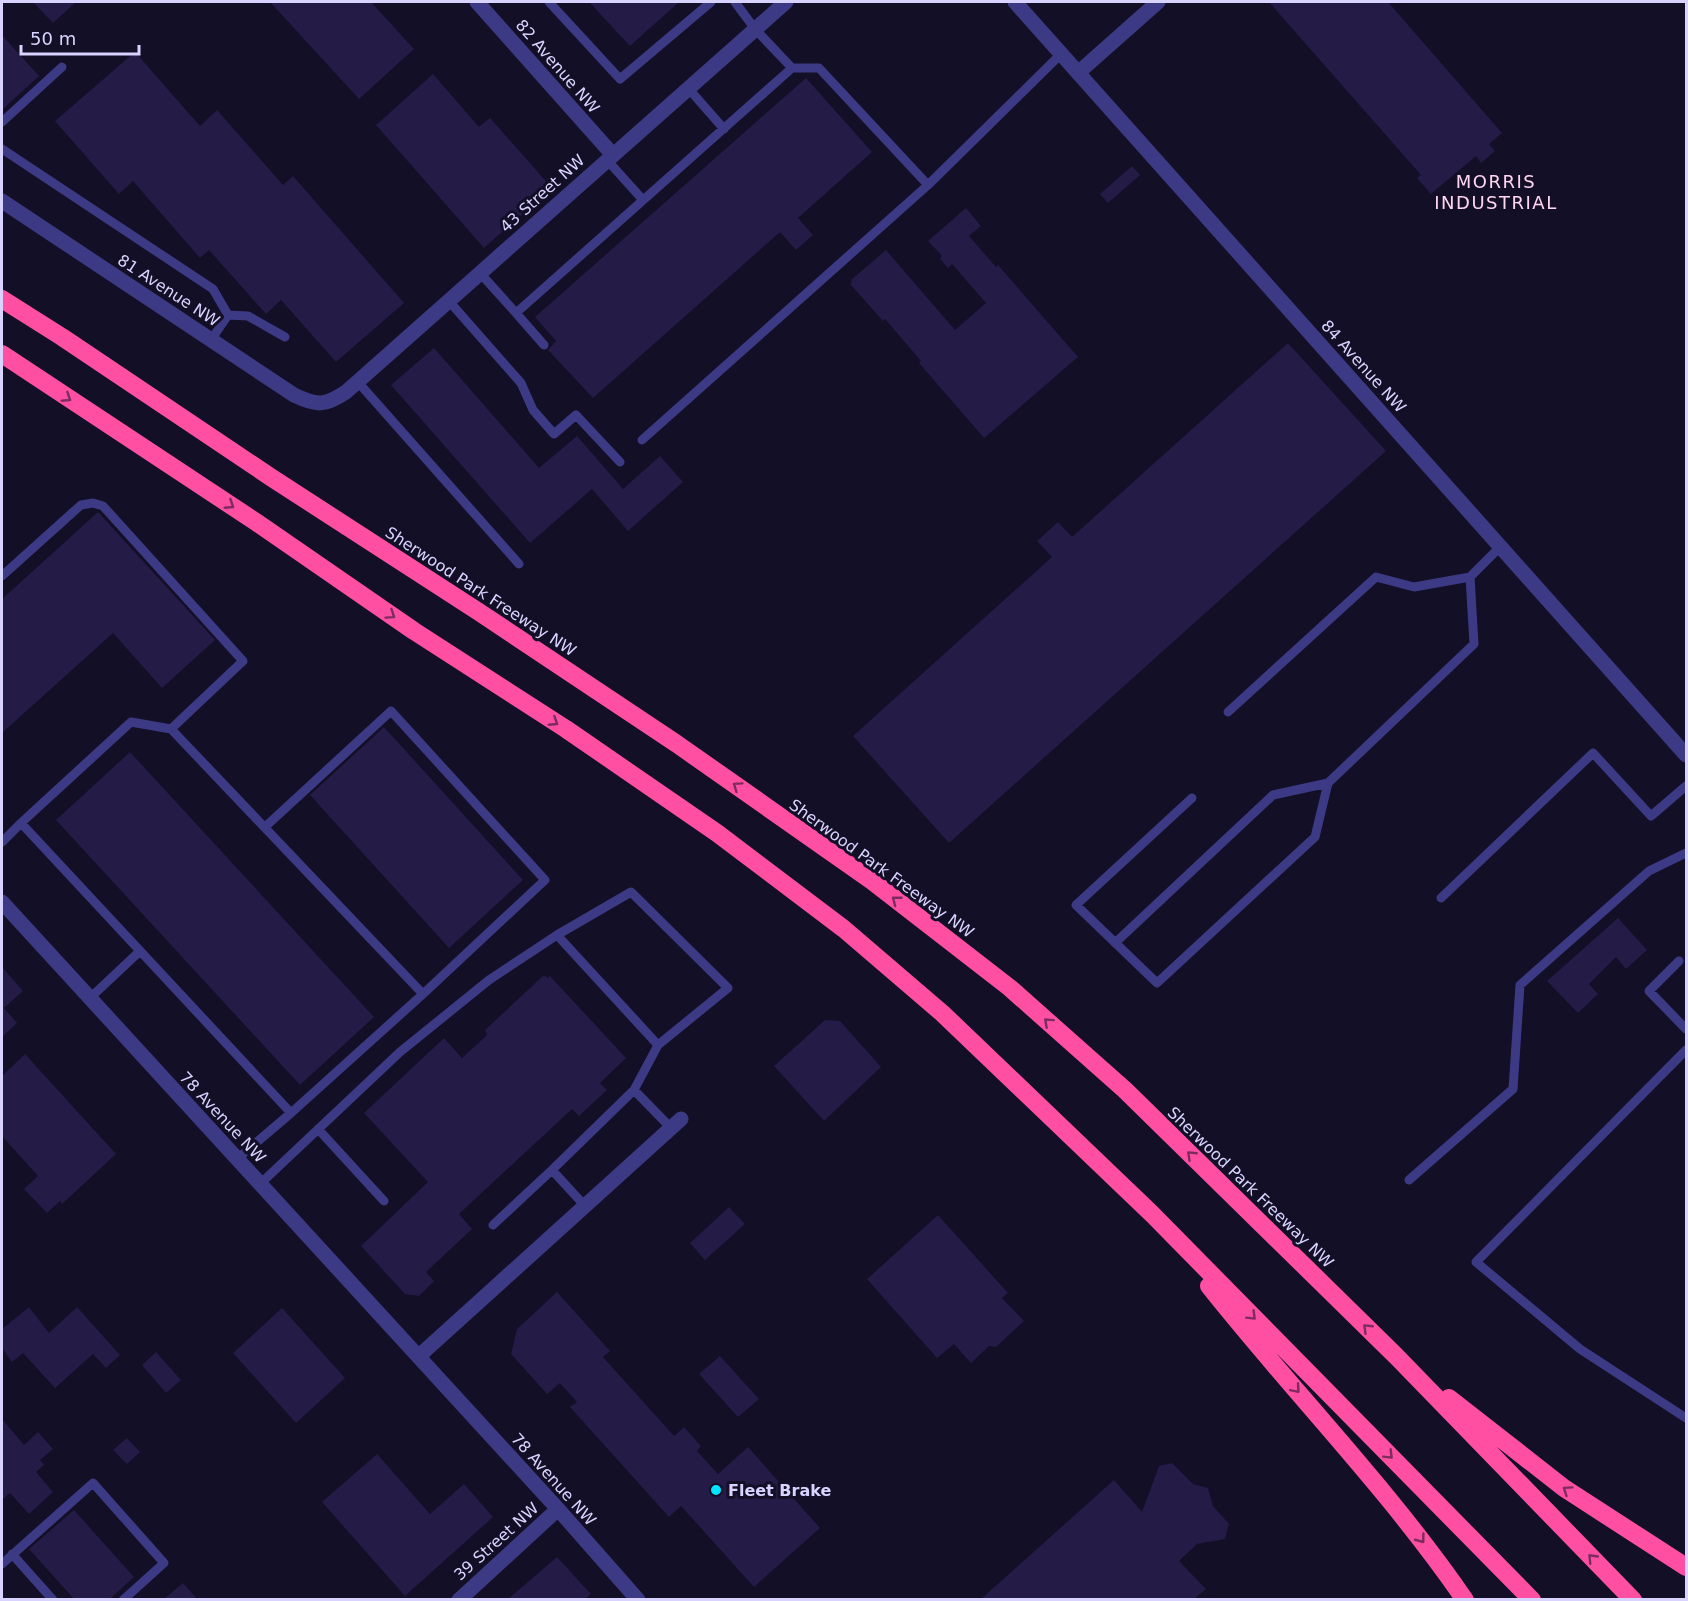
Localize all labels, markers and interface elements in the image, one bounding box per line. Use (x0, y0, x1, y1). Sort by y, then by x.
street label: 82 Avenue NW (512, 16, 604, 117)
scale bar (21, 18, 140, 56)
text: 50 m (30, 28, 76, 49)
street label: 43 Street NW (496, 150, 589, 236)
district label: MORRIS INDUSTRIAL (1434, 171, 1558, 213)
street label: 81 Avenue NW (114, 250, 223, 331)
street label: 84 Avenue NW (1317, 316, 1410, 417)
one-way arrow (60, 391, 71, 402)
one-way arrow (223, 498, 234, 509)
street label: Sherwood Park Freeway NW (382, 523, 580, 660)
one-way arrow (384, 608, 395, 619)
one-way arrow (548, 714, 558, 726)
one-way arrow (733, 782, 744, 793)
street label: Sherwood Park Freeway NW (786, 795, 978, 942)
one-way arrow (892, 896, 903, 907)
one-way arrow (1044, 1018, 1055, 1029)
street label: 78 Avenue NW (176, 1068, 270, 1167)
street label: Sherwood Park Freeway NW (1164, 1103, 1338, 1272)
one-way arrow (1187, 1151, 1198, 1162)
one-way arrow (1245, 1308, 1256, 1319)
one-way arrow (1364, 1325, 1375, 1336)
one-way arrow (1289, 1382, 1300, 1393)
street label: 78 Avenue NW (507, 1429, 600, 1530)
one-way arrow (1382, 1447, 1393, 1458)
place label: Fleet Brake (728, 1481, 831, 1500)
marker: Fleet Brake (709, 1483, 723, 1497)
one-way arrow (1563, 1486, 1574, 1497)
street label: 39 Street NW (450, 1498, 543, 1584)
one-way arrow (1413, 1533, 1424, 1544)
one-way arrow (1588, 1554, 1599, 1564)

